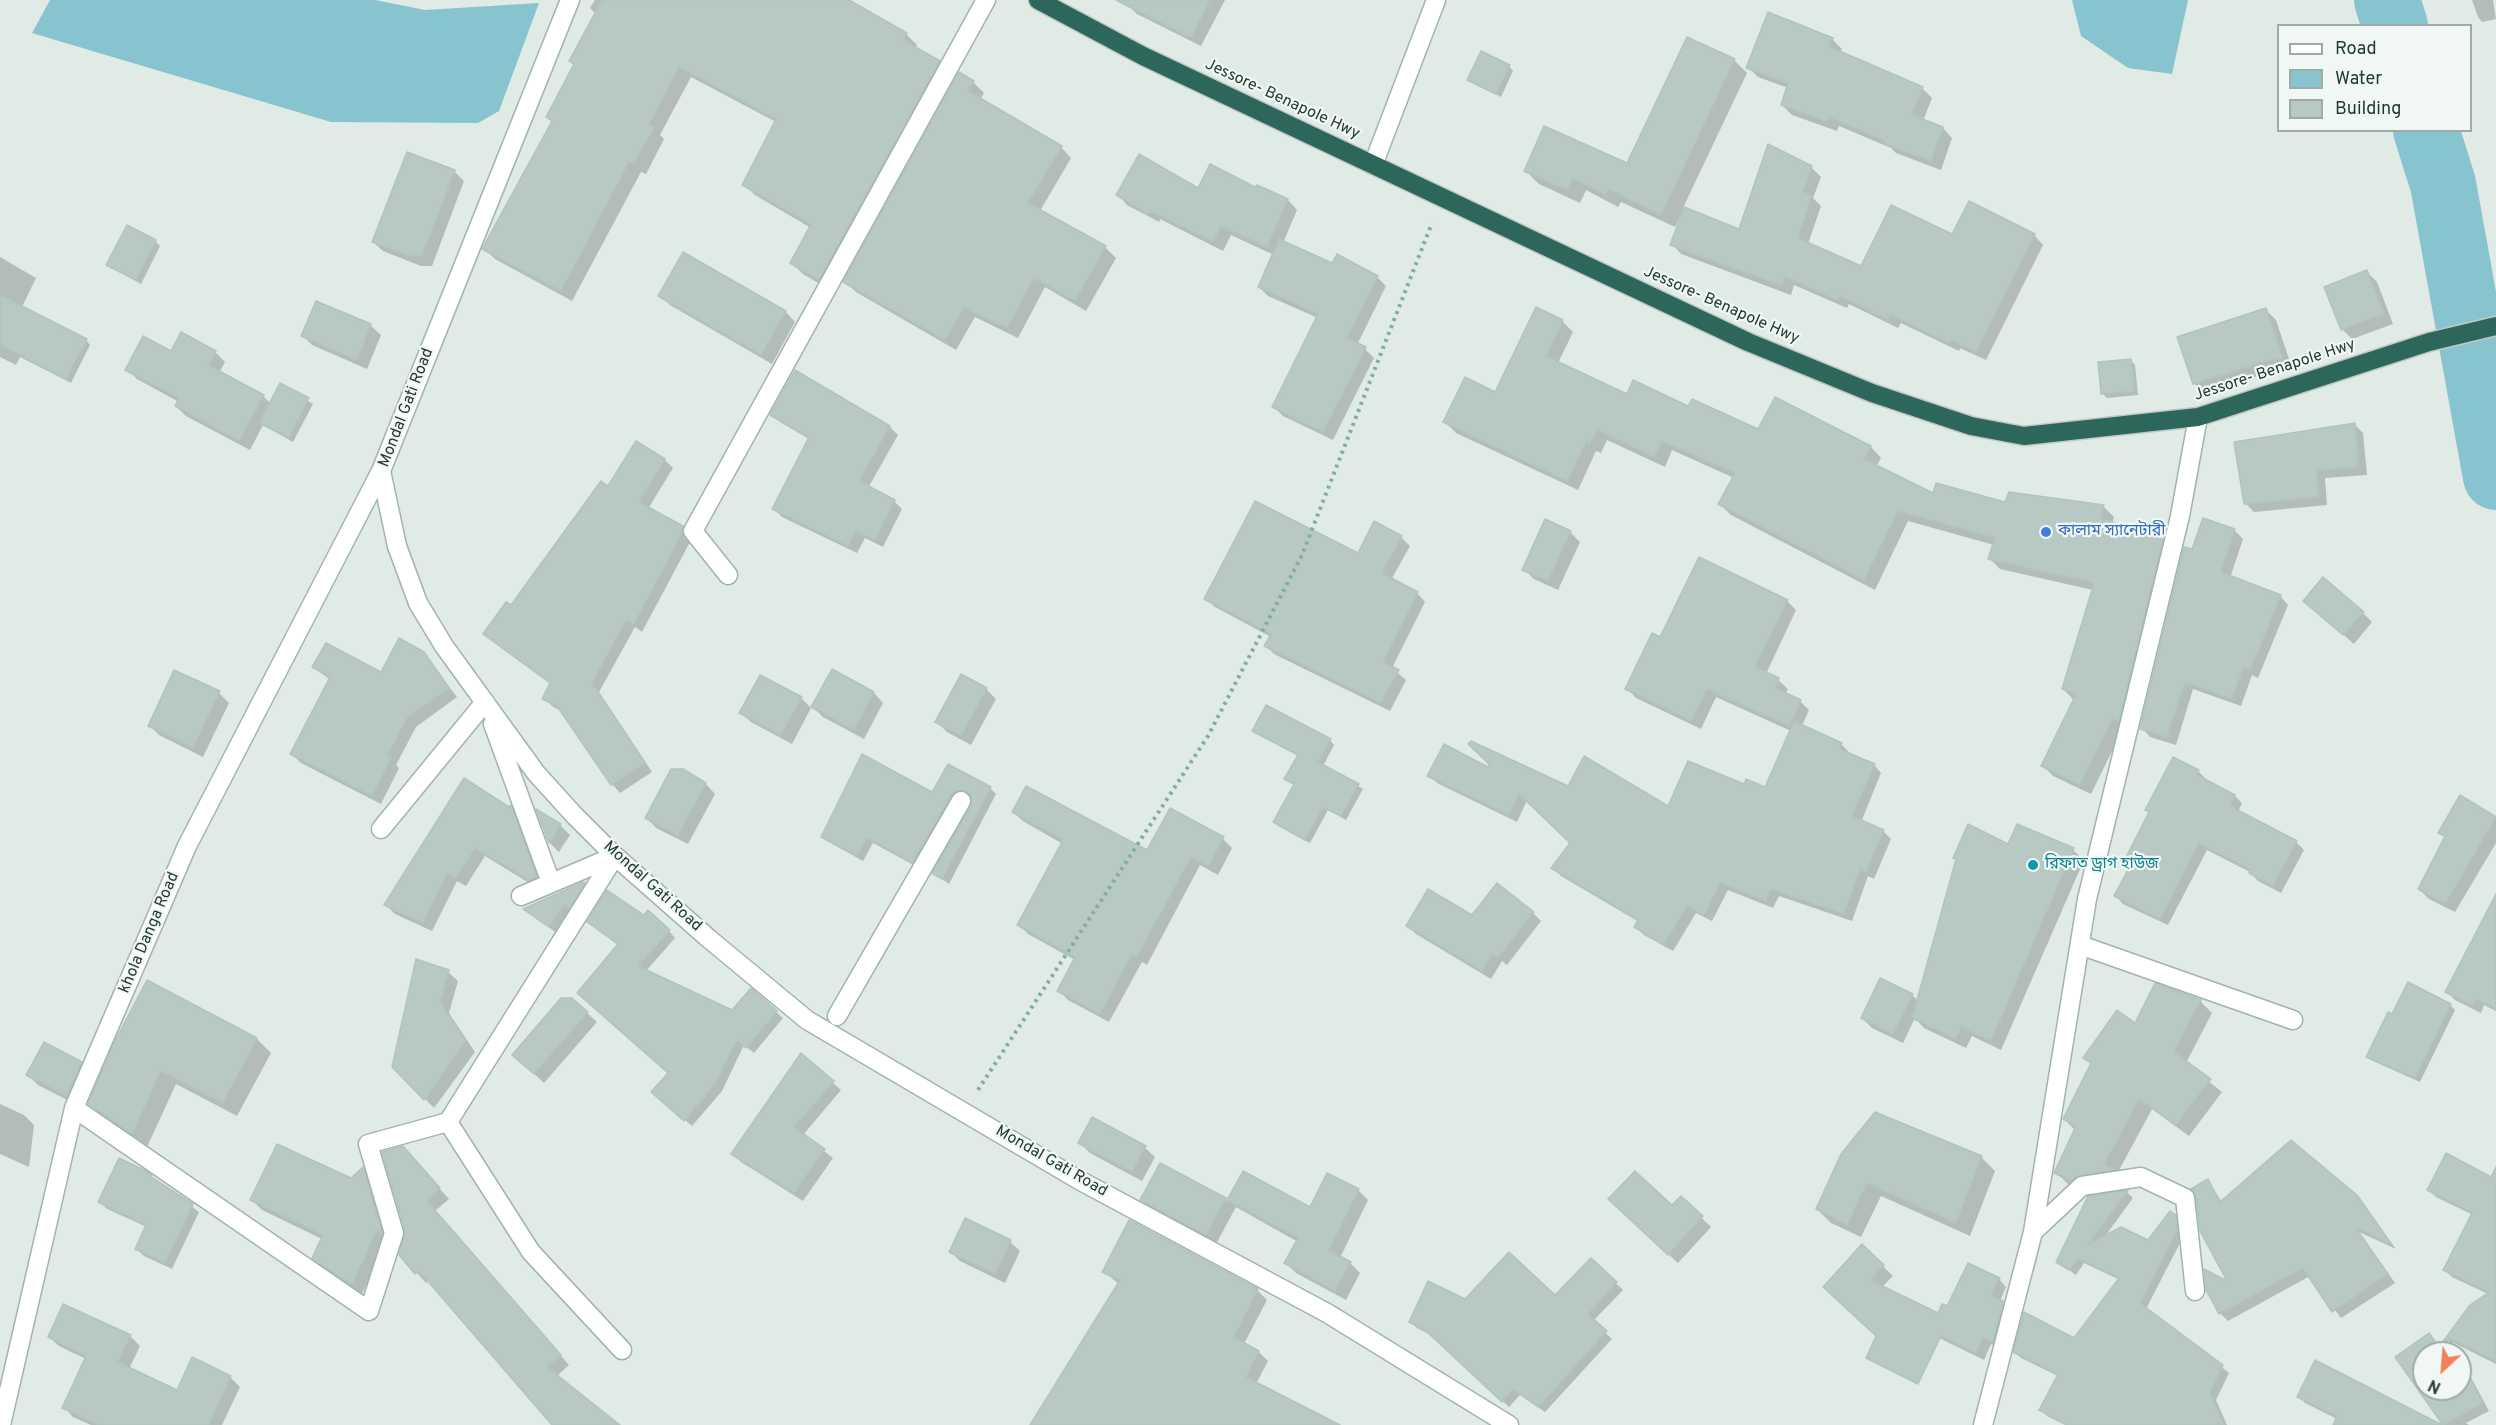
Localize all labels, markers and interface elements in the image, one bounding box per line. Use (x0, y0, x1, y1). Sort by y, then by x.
legend (2277, 24, 2472, 132)
text: Road (2335, 38, 2377, 61)
street label: Jessore- Benapole Hwy (1202, 56, 1362, 144)
text: Water (2335, 68, 2382, 91)
text: Building (2335, 98, 2401, 121)
street label: Jessore- Benapole Hwy (1640, 263, 1802, 349)
street label: Jessore- Benapole Hwy (2192, 336, 2358, 406)
street label: Mondal Gati Road (375, 346, 439, 470)
place label: কালাম স্যানেটারী (2058, 522, 2165, 542)
marker: কালাম স্যানেটারী (2039, 525, 2053, 539)
street label: Mondal Gati Road (599, 838, 705, 936)
place label: রিফাত ড্রাগ হাউজ (2045, 855, 2159, 875)
marker: রিফাত ড্রাগ হাউজ (2026, 858, 2040, 872)
street label: khola Danga Road (116, 869, 184, 997)
street label: Mondal Gati Road (992, 1122, 1110, 1202)
north arrow (2412, 1341, 2472, 1401)
text: N (2425, 1374, 2445, 1397)

